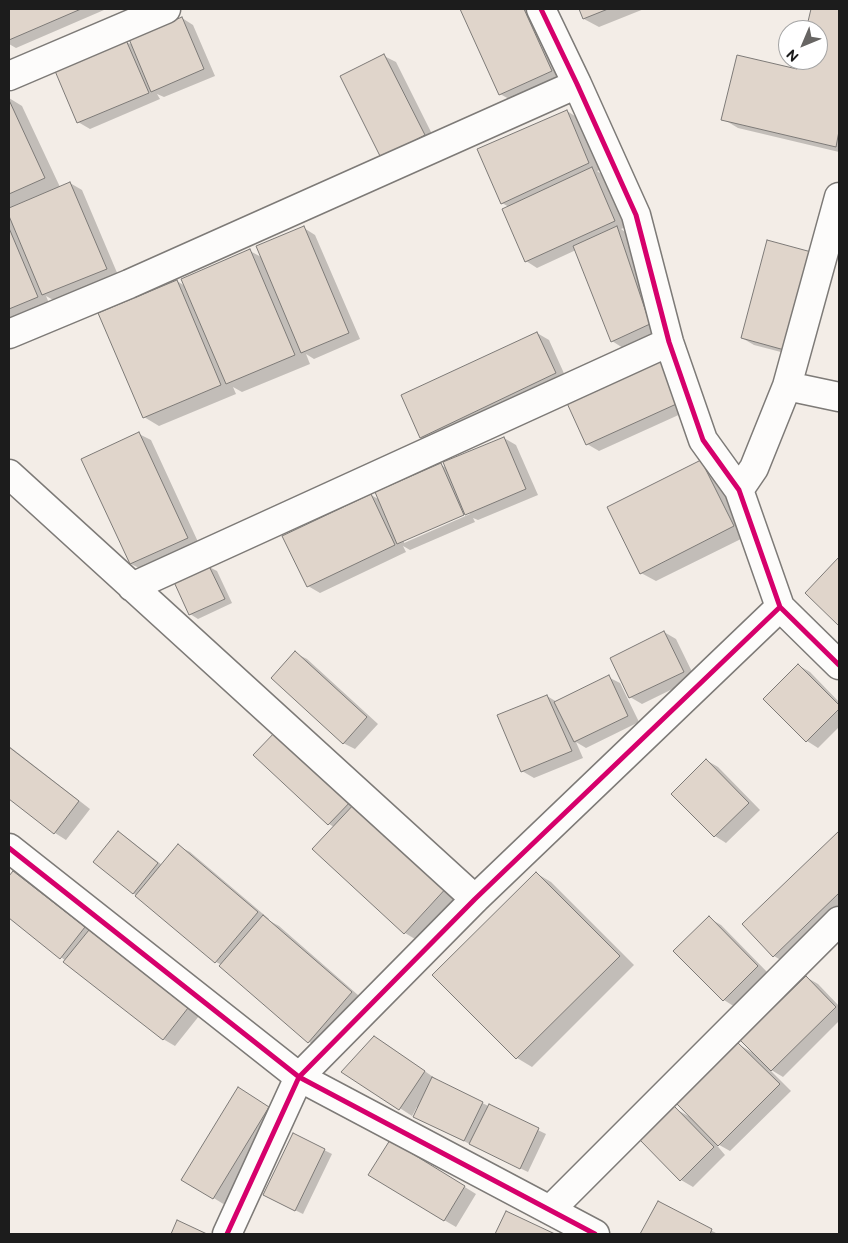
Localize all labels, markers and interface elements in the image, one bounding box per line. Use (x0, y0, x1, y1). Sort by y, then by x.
north arrow (778, 20, 828, 70)
text: N (783, 46, 802, 65)

